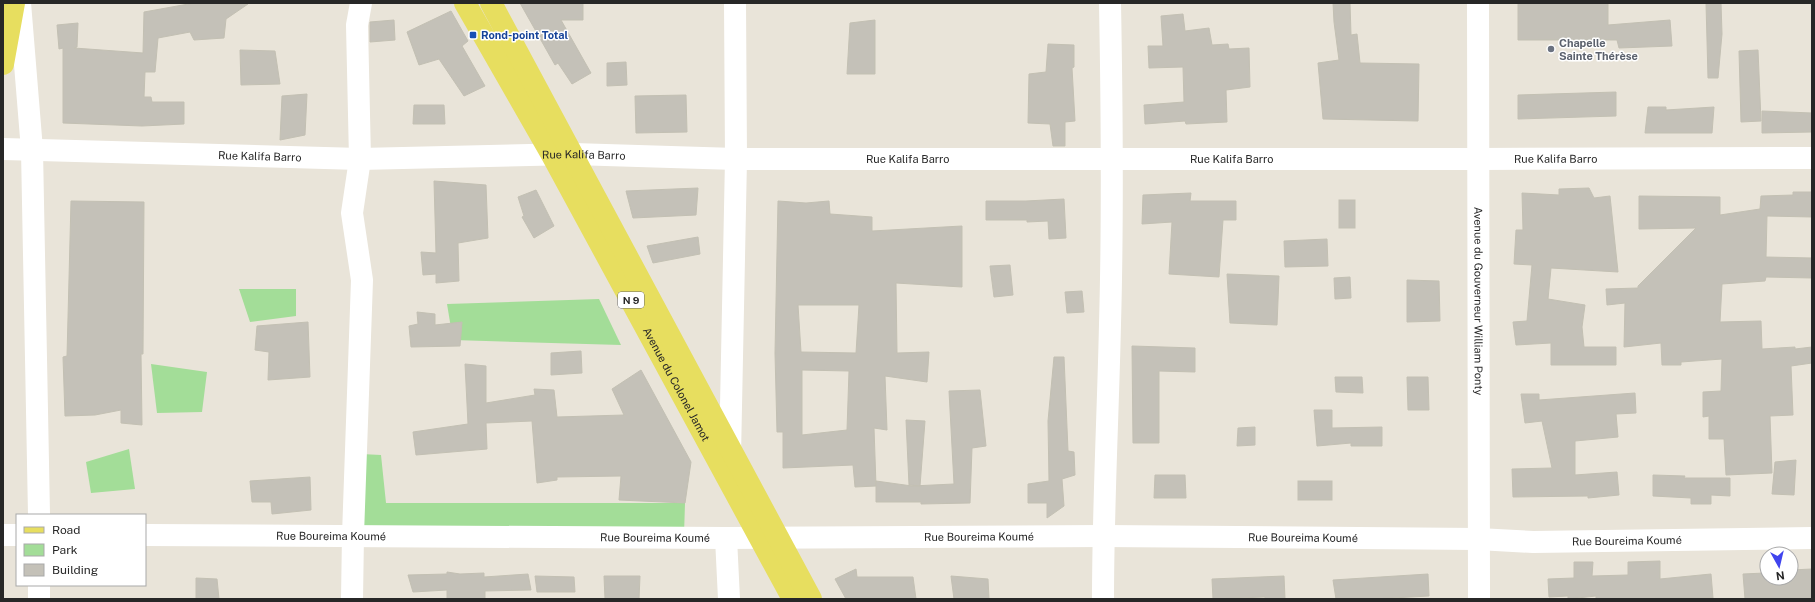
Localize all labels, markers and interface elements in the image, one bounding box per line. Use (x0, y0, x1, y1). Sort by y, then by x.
place label: Rond-point Total (481, 29, 569, 41)
marker: Rond-point Total (468, 30, 478, 40)
place label: Chapelle Sainte Thérèse (1559, 37, 1638, 62)
marker: Chapelle Sainte Thérèse (1546, 44, 1556, 54)
street label: Rue Kalifa Barro (542, 148, 626, 162)
street label: Rue Kalifa Barro (218, 149, 302, 163)
street label: Rue Kalifa Barro (866, 153, 950, 165)
street label: Rue Kalifa Barro (1190, 153, 1274, 165)
street label: Rue Kalifa Barro (1514, 153, 1598, 165)
street label: Avenue du Gouverneur William Ponty (1472, 207, 1485, 395)
road number: N 9 (618, 292, 644, 308)
street label: Avenue du Colonel Jamot (641, 325, 712, 443)
legend (16, 514, 146, 586)
text: Road (52, 523, 80, 537)
street label: Rue Boureima Koumé (276, 530, 386, 542)
street label: Rue Boureima Koumé (924, 530, 1034, 543)
street label: Rue Boureima Koumé (600, 531, 710, 544)
street label: Rue Boureima Koumé (1248, 531, 1358, 544)
street label: Rue Boureima Koumé (1572, 534, 1682, 547)
text: Park (52, 543, 78, 557)
north arrow (1759, 546, 1799, 586)
text: Building (52, 563, 98, 577)
text: N (1775, 569, 1785, 582)

